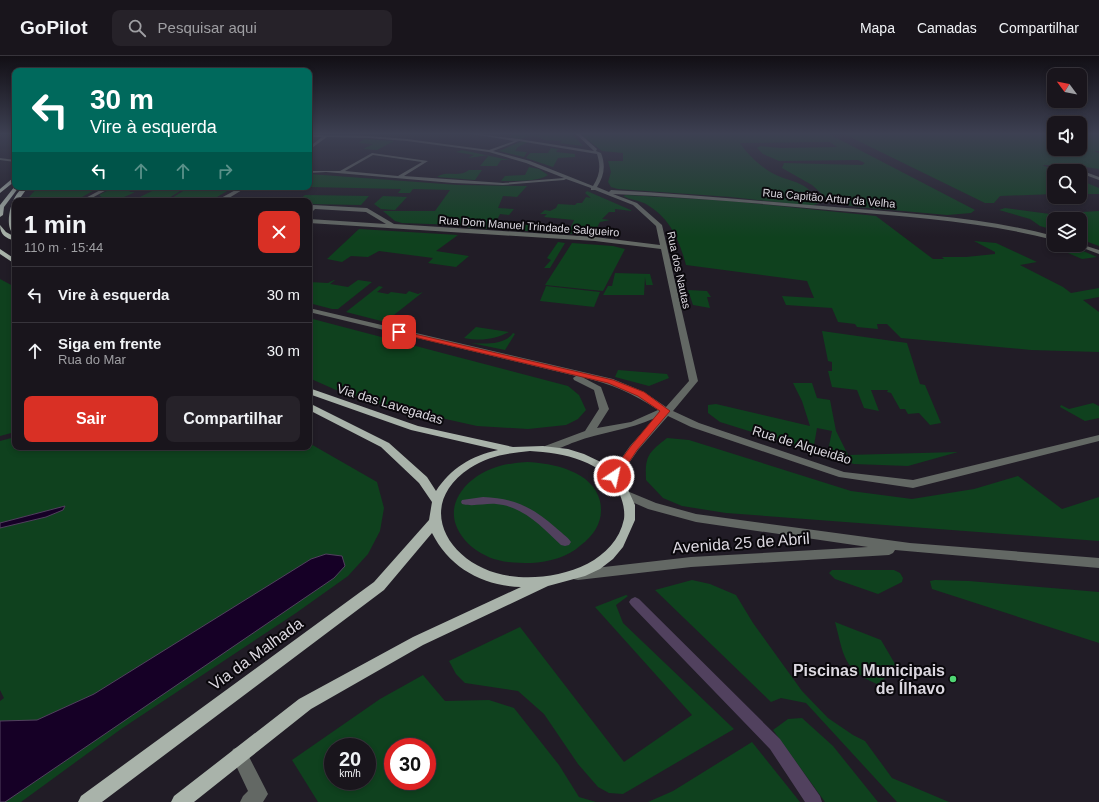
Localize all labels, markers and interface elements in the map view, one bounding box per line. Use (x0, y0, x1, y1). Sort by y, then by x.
search box (112, 10, 392, 46)
text: GoPilot (20, 17, 88, 38)
icon: search (126, 17, 148, 39)
text: Pesquisar aqui (158, 19, 257, 36)
text: Mapa (860, 20, 895, 36)
text: Camadas (917, 20, 977, 36)
text: Compartilhar (999, 20, 1079, 36)
north arrow (1047, 68, 1087, 108)
map controls (1047, 68, 1087, 252)
icon: left (24, 84, 76, 136)
text: 30 m (90, 84, 154, 115)
button: sound (1047, 116, 1087, 156)
text: Vire à esquerda (90, 117, 217, 137)
icon: left (88, 160, 110, 182)
icon: ahead (130, 160, 152, 182)
icon: ahead (172, 160, 194, 182)
icon: right (214, 160, 236, 182)
button: search (1047, 164, 1087, 204)
street label: Rua Capitão Artur da Velha (762, 186, 897, 210)
text: 1 min (24, 211, 87, 238)
button: close (258, 211, 300, 253)
button: layers (1047, 212, 1087, 252)
street label: Rua Dom Manuel Trindade Salgueiro (438, 214, 620, 238)
street label: Rua dos Nautas (665, 230, 693, 310)
text: 110 m · 15:44 (24, 240, 103, 255)
icon: left (24, 284, 46, 306)
text: Vire à esquerda (58, 286, 169, 303)
text: 30 m (267, 286, 300, 303)
pin (382, 315, 416, 349)
icon: arrive (388, 321, 410, 343)
text: Siga em frente (58, 335, 161, 352)
icon: ahead (24, 340, 46, 362)
text: 30 m (267, 342, 300, 359)
text: Rua do Mar (58, 352, 126, 367)
street label: Via das Lavegadas (335, 381, 445, 427)
button: Sair (24, 396, 158, 442)
button: Compartilhar (166, 396, 300, 442)
street label: Rua de Alqueidão (751, 423, 853, 467)
position arrow (593, 455, 635, 497)
street label: Avenida 25 de Abril (672, 530, 810, 556)
street label: Via da Malhada (206, 614, 306, 693)
place label: Piscinas Municipais de Ílhavo (793, 662, 945, 697)
marker: Piscinas Municipais de Ílhavo (948, 674, 958, 684)
speed limit sign: 30 (384, 738, 436, 790)
text: 20 (339, 748, 361, 770)
text: km/h (339, 768, 361, 779)

